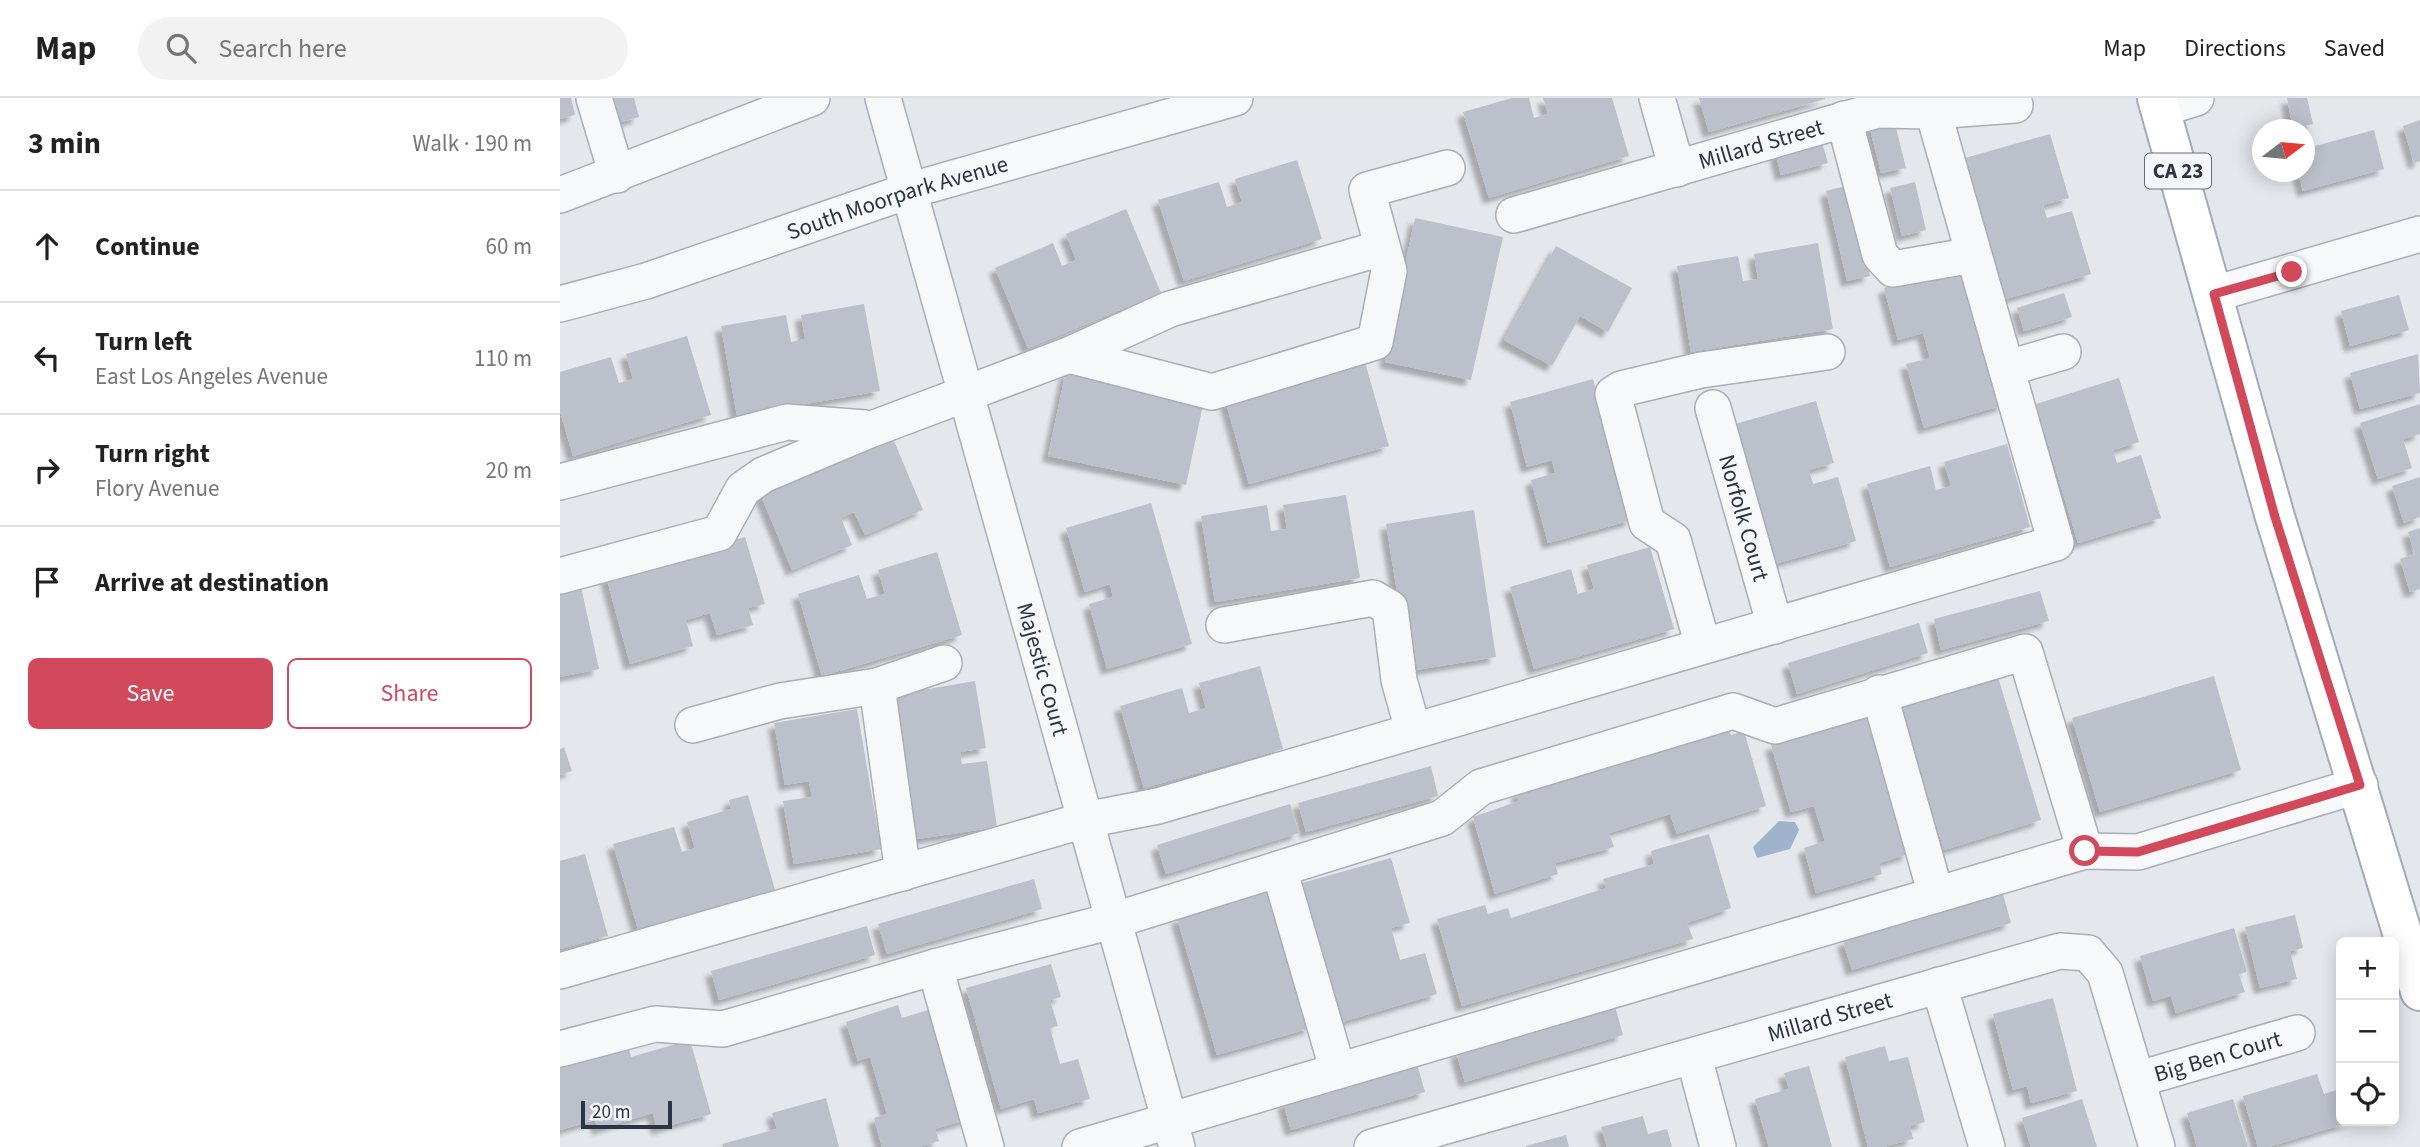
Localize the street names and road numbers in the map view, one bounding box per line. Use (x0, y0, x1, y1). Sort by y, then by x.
street label: Millard Street (1695, 111, 1828, 178)
street label: South Moorpark Avenue (782, 147, 1012, 248)
road number: CA 23 (2145, 154, 2211, 188)
street label: Norfolk Court (1710, 451, 1777, 585)
street label: Majestic Court (1008, 599, 1077, 740)
street label: Millard Street (1764, 984, 1896, 1051)
street label: Big Ben Court (2150, 1022, 2286, 1091)

